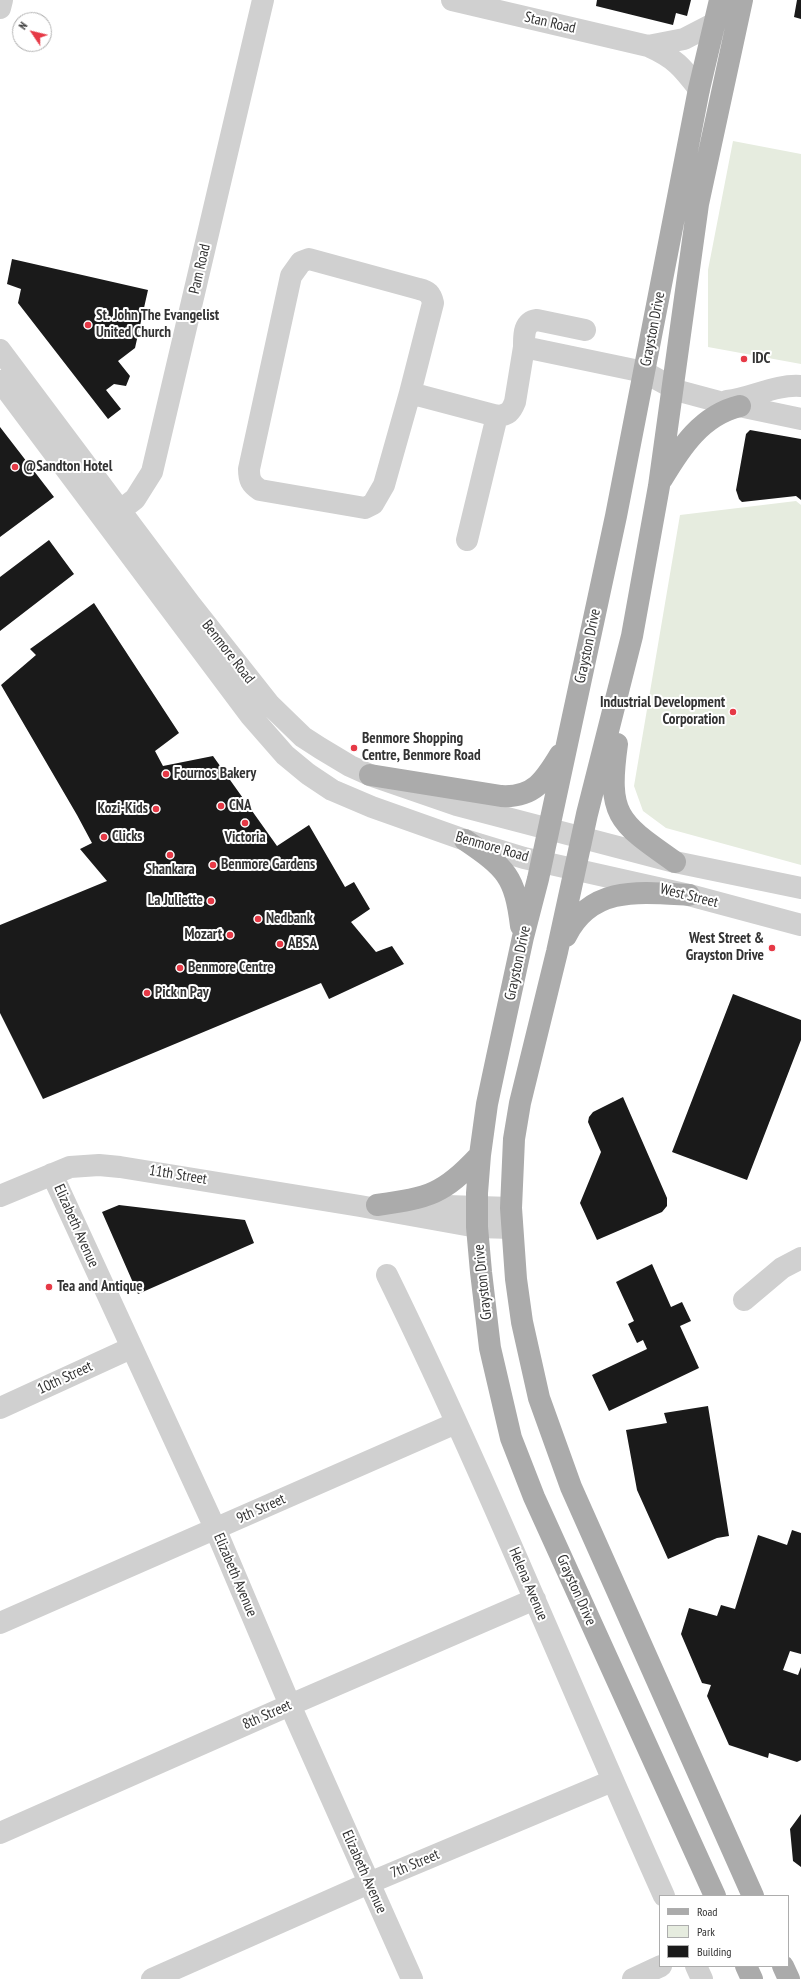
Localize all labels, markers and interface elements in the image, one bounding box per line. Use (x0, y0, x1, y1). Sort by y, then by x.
street label: Stan Road (523, 8, 577, 38)
north arrow (12, 12, 52, 52)
text: N (16, 19, 30, 32)
street label: Pam Road (186, 242, 214, 296)
street label: Grayston Drive (637, 290, 669, 368)
place label: St. John The Evangelist United Church (96, 307, 219, 342)
marker: St. John The Evangelist United Church (83, 320, 93, 330)
place label: IDC (752, 350, 770, 368)
marker: IDC (739, 354, 749, 364)
place label: @Sandton Hotel (23, 458, 112, 476)
marker: @Sandton Hotel (10, 462, 20, 472)
street label: Grayston Drive (571, 607, 605, 685)
street label: Benmore Road (198, 617, 258, 687)
place label: Industrial Development Corporation (600, 694, 725, 729)
marker: Industrial Development Corporation (728, 707, 738, 717)
place label: Benmore Shopping Centre, Benmore Road (362, 730, 481, 765)
marker: Benmore Shopping Centre, Benmore Road (349, 743, 359, 753)
place label: Fournos Bakery (174, 765, 256, 783)
marker: Fournos Bakery (161, 769, 171, 779)
place label: CNA (229, 797, 251, 815)
place label: Kozi-Kids (98, 800, 148, 818)
marker: CNA (216, 801, 226, 811)
marker: Kozi-Kids (151, 804, 161, 814)
marker: Victoria (240, 818, 250, 828)
place label: Clicks (112, 828, 143, 846)
street label: Benmore Road (453, 828, 531, 866)
place label: Victoria (224, 829, 266, 847)
marker: Clicks (99, 832, 109, 842)
marker: Shankara (165, 850, 175, 860)
place label: Benmore Gardens (221, 856, 315, 874)
marker: Benmore Gardens (208, 860, 218, 870)
place label: Shankara (145, 861, 195, 879)
street label: West Street (658, 880, 720, 912)
place label: La Juliette (148, 892, 203, 910)
marker: La Juliette (206, 896, 216, 906)
place label: Nedbank (266, 910, 313, 928)
marker: Nedbank (253, 914, 263, 924)
street label: Grayston Drive (501, 924, 535, 1002)
place label: Mozart (184, 926, 222, 944)
marker: Mozart (225, 930, 235, 940)
place label: West Street & Grayston Drive (686, 930, 764, 965)
place label: ABSA (288, 935, 317, 953)
marker: ABSA (275, 939, 285, 949)
marker: West Street & Grayston Drive (767, 943, 777, 953)
place label: Benmore Centre (188, 959, 274, 977)
marker: Benmore Centre (175, 963, 185, 973)
place label: Pick n Pay (155, 984, 209, 1002)
marker: Pick n Pay (142, 988, 152, 998)
street label: 11th Street (148, 1162, 208, 1188)
street label: Elizabeth Avenue (50, 1182, 102, 1270)
street label: Grayston Drive (470, 1243, 496, 1321)
place label: Tea and Antique (57, 1278, 143, 1296)
marker: Tea and Antique (44, 1282, 54, 1292)
street label: 10th Street (35, 1357, 95, 1399)
street label: 9th Street (234, 1490, 288, 1528)
street label: Elizabeth Avenue (209, 1530, 261, 1620)
street label: Helena Avenue (505, 1545, 551, 1623)
street label: Grayston Drive (552, 1552, 600, 1628)
street label: 8th Street (240, 1696, 294, 1734)
street label: Elizabeth Avenue (338, 1828, 390, 1916)
street label: 7th Street (388, 1846, 442, 1882)
legend (659, 1895, 789, 1967)
text: Road (697, 1904, 717, 1919)
text: Park (697, 1924, 715, 1939)
text: Building (697, 1944, 732, 1959)

